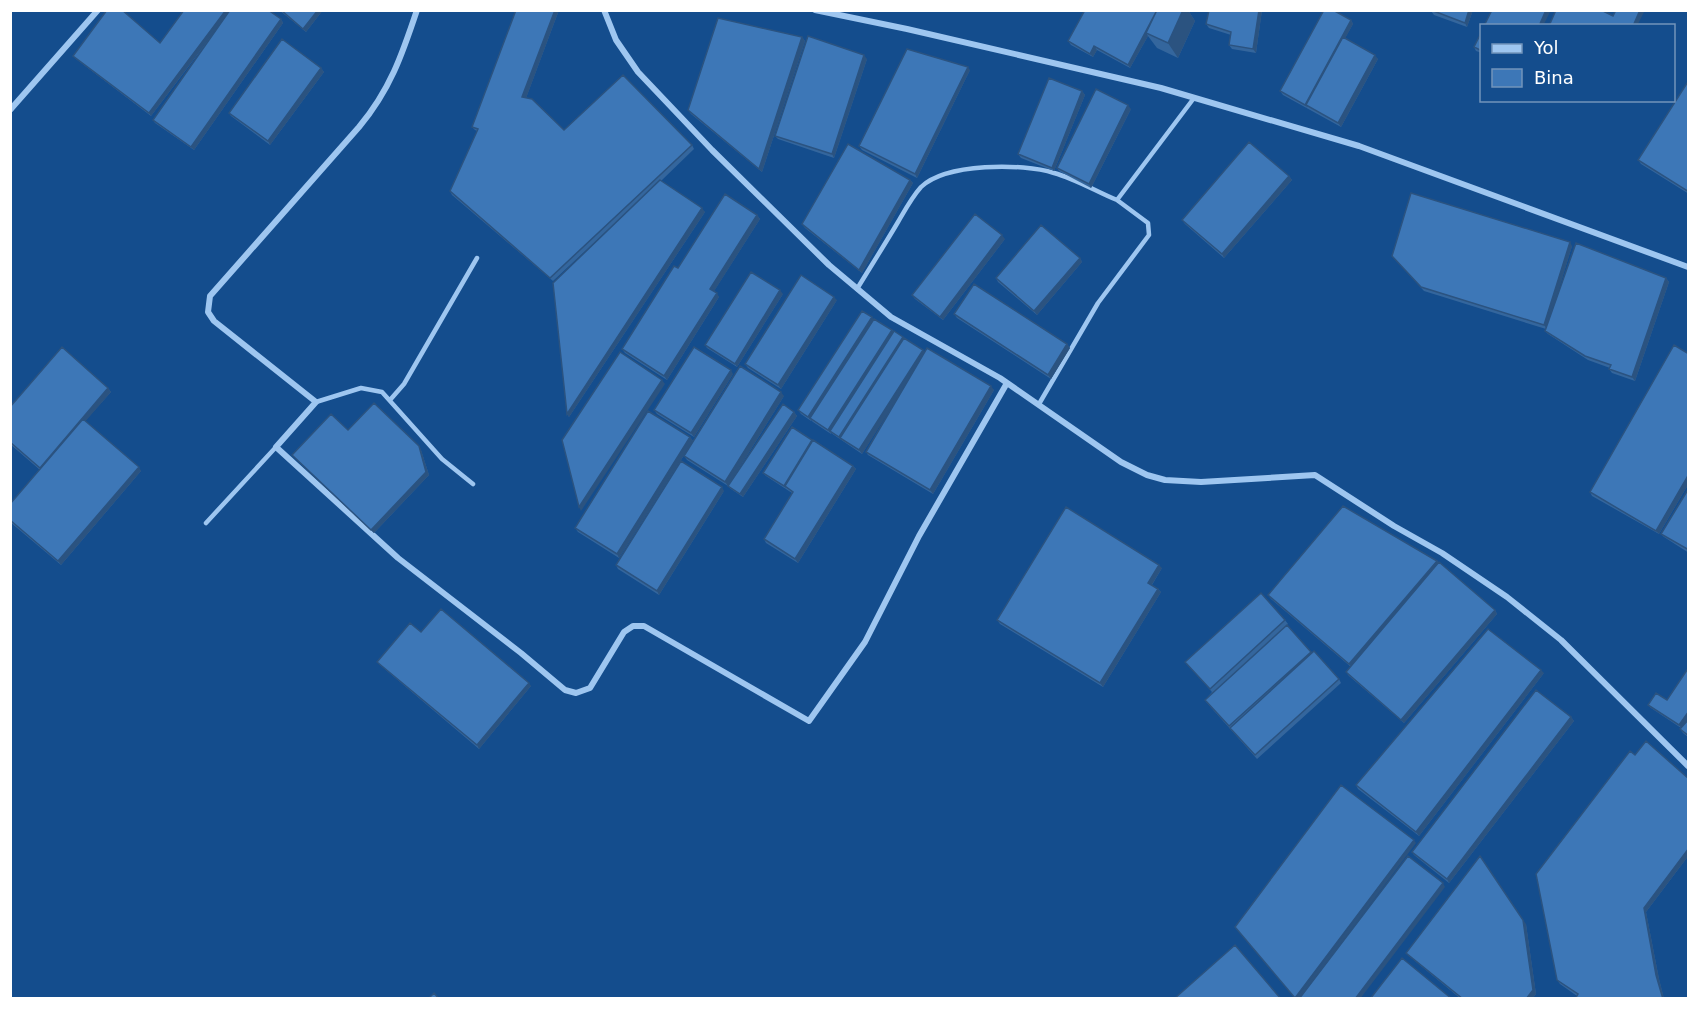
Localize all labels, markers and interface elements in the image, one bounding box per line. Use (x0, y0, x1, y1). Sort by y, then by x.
legend (1480, 24, 1675, 102)
text: Yol (1533, 37, 1559, 58)
text: Bina (1534, 67, 1574, 88)

